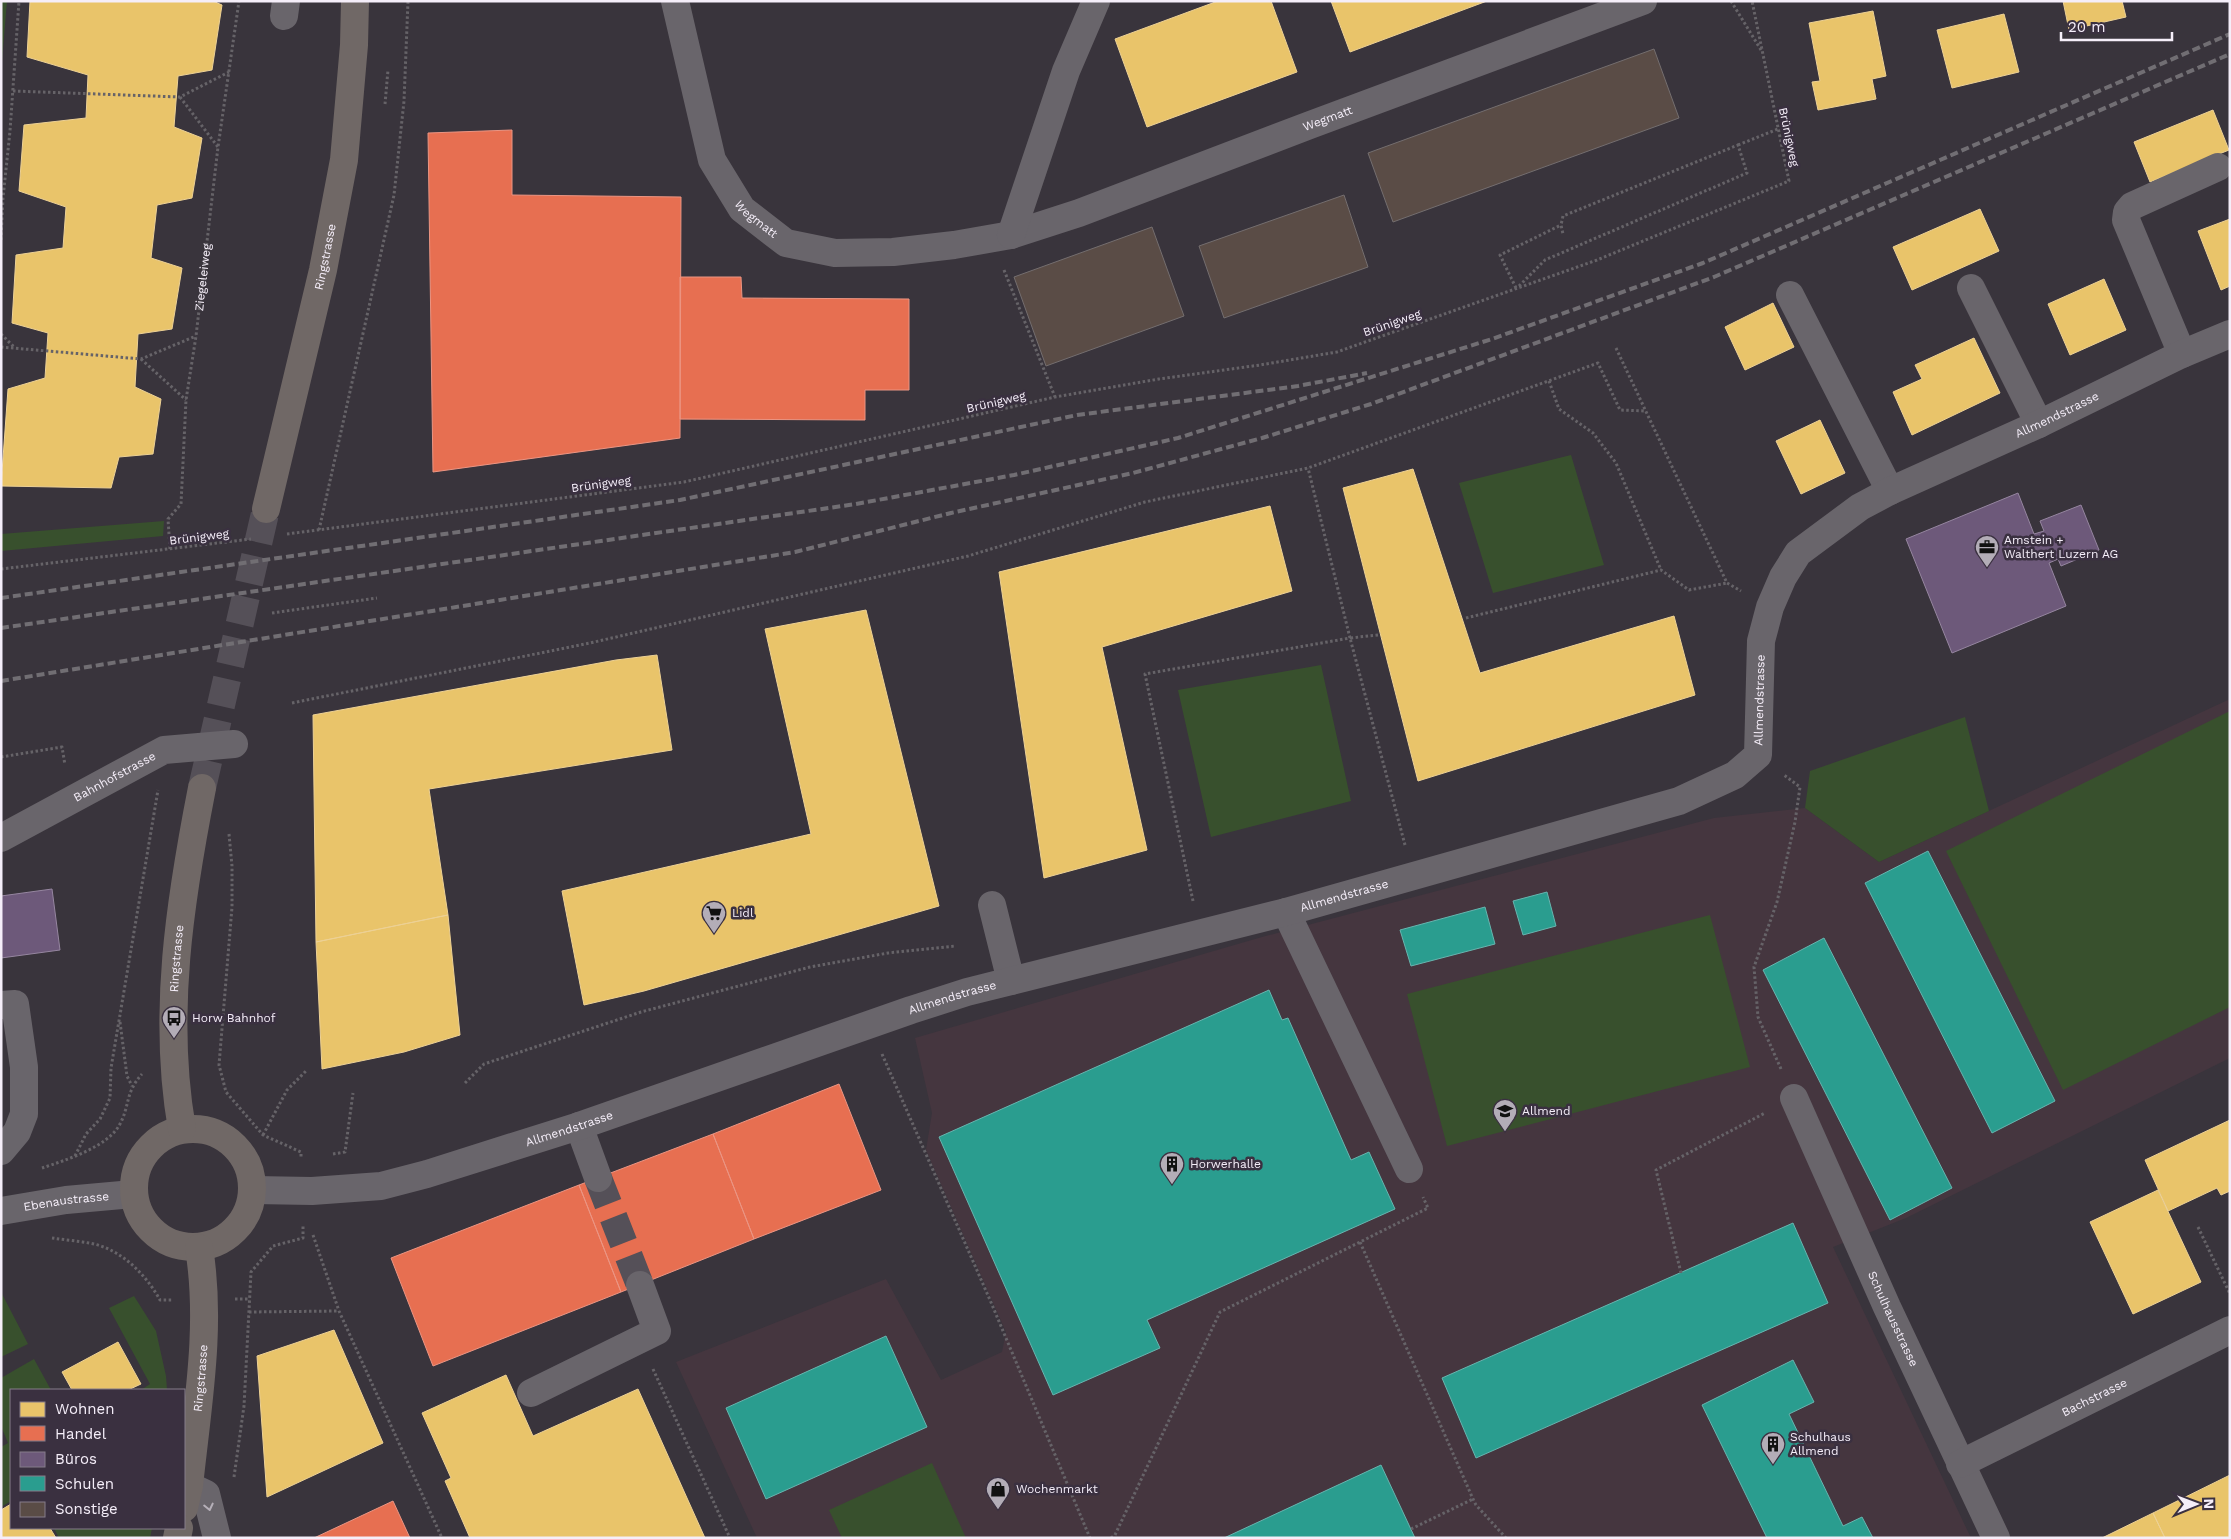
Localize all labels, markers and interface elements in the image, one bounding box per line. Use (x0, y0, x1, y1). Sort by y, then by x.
scale bar (2061, 10, 2172, 42)
text: 20 m (2068, 18, 2106, 36)
street label: Wegmatt (1301, 103, 1354, 134)
street label: Brünigweg (1776, 106, 1802, 168)
street label: Wegmatt (732, 198, 780, 241)
street label: Ringstrasse (311, 222, 339, 291)
street label: Ziegeleiweg (192, 242, 214, 312)
street label: Brünigweg (1361, 306, 1423, 339)
street label: Brünigweg (965, 388, 1027, 416)
street label: Allmendstrasse (2013, 389, 2101, 441)
street label: Brünigweg (570, 473, 632, 495)
street label: Brünigweg (168, 526, 230, 548)
place label: Amstein + Walthert Luzern AG (2004, 533, 2118, 561)
office icon: Amstein + Walthert Luzern AG (1974, 534, 2000, 568)
street label: Allmendstrasse (1751, 654, 1768, 746)
street label: Bahnhofstrasse (71, 749, 158, 805)
street label: Allmendstrasse (1298, 876, 1390, 915)
supermarket icon: Lidl (701, 900, 727, 934)
place label: Lidl (732, 906, 754, 920)
street label: Ringstrasse (167, 924, 186, 993)
street label: Allmendstrasse (907, 978, 998, 1017)
bus stop icon: Horw Bahnhof (161, 1005, 187, 1039)
place label: Horw Bahnhof (192, 1011, 276, 1025)
school or university icon: Allmend (1492, 1098, 1518, 1132)
place label: Allmend (1522, 1104, 1571, 1118)
street label: Allmendstrasse (524, 1108, 615, 1149)
building icon: Horwerhalle (1159, 1151, 1185, 1185)
place label: Horwerhalle (1190, 1157, 1261, 1171)
street label: Ebenaustrasse (22, 1189, 110, 1214)
street label: Schulhausstrasse (1865, 1269, 1921, 1369)
street label: Ringstrasse (191, 1344, 210, 1413)
street label: Bachstrasse (2059, 1375, 2129, 1419)
legend (10, 1389, 185, 1529)
text: Wohnen (55, 1400, 114, 1418)
text: Handel (55, 1425, 107, 1443)
place label: Schulhaus Allmend (1790, 1430, 1851, 1458)
building icon: Schulhaus Allmend (1760, 1431, 1786, 1465)
text: Büros (55, 1450, 97, 1468)
text: Schulen (55, 1475, 114, 1493)
shop icon: Wochenmarkt (985, 1476, 1011, 1510)
north arrow (2171, 1479, 2221, 1529)
place label: Wochenmarkt (1016, 1482, 1098, 1496)
text: N (2201, 1498, 2217, 1509)
text: Sonstige (55, 1500, 118, 1518)
one-way arrow (203, 1502, 214, 1511)

